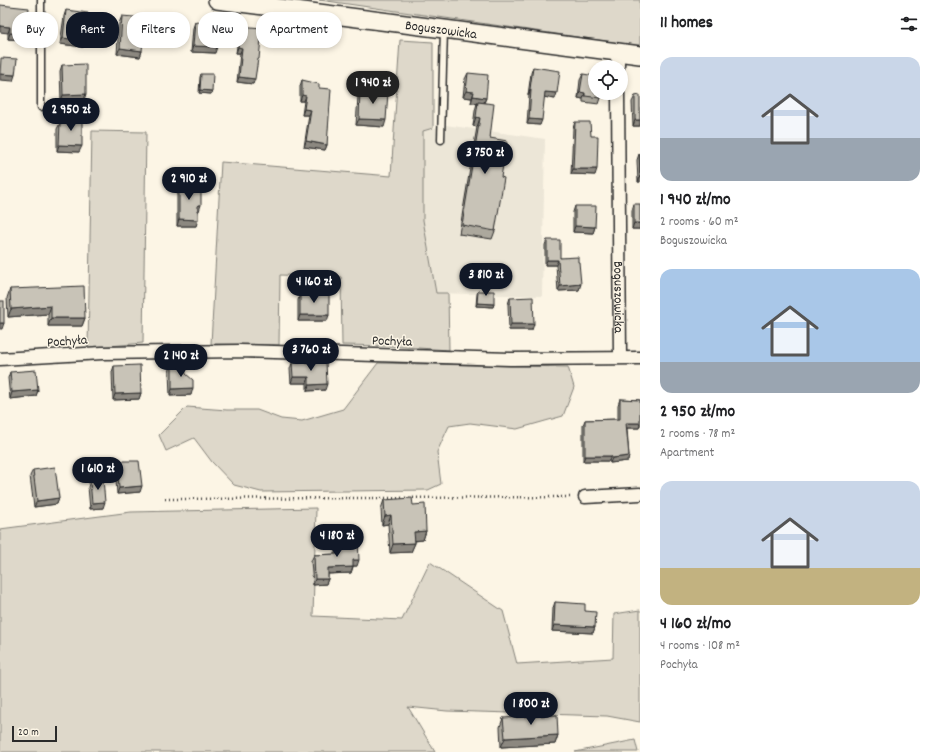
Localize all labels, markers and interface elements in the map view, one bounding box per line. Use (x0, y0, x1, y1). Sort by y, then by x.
chip: Buy (12, 12, 58, 48)
chip: Rent (66, 12, 119, 48)
chip: Filters (127, 12, 190, 48)
chip: New (198, 12, 248, 48)
chip: Apartment (256, 12, 342, 48)
text: 11 homes (660, 12, 713, 36)
icon: filters (898, 13, 920, 35)
street label: Boguszowicka (404, 16, 478, 45)
map controls (588, 60, 628, 100)
button: locate (588, 60, 628, 100)
pin: 1 940 zł (332, 71, 414, 105)
text: 1 940 zł (355, 74, 391, 93)
icon: home (754, 83, 826, 155)
pin: 2 950 zł (30, 98, 112, 132)
text: 2 950 zł (52, 101, 90, 120)
pin: 3 750 zł (444, 141, 526, 175)
text: 3 750 zł (466, 144, 504, 163)
pin: 2 910 zł (148, 167, 230, 201)
text: 2 910 zł (171, 170, 207, 189)
text: 1 940 zł/mo (660, 189, 730, 213)
text: 2 rooms · 60 m² (660, 213, 738, 232)
text: Boguszowicka (660, 232, 727, 251)
street label: Boguszowicka (607, 261, 628, 334)
pin: 3 810 zł (445, 263, 527, 297)
text: 3 810 zł (468, 266, 504, 285)
pin: 4 160 zł (273, 270, 355, 304)
text: 4 160 zł (296, 273, 332, 292)
icon: home (754, 295, 826, 367)
street label: Pochyła (46, 331, 88, 353)
street label: Pochyła (371, 331, 413, 353)
pin: 3 760 zł (270, 338, 352, 372)
text: 3 760 zł (292, 341, 330, 360)
pin: 2 140 zł (140, 344, 222, 378)
text: 2 140 zł (163, 347, 199, 366)
text: 2 950 zł/mo (660, 401, 735, 425)
text: 2 rooms · 78 m² (660, 425, 735, 444)
text: Apartment (660, 444, 714, 463)
pin: 1 610 zł (57, 457, 139, 491)
text: 1 610 zł (81, 460, 115, 479)
icon: home (754, 507, 826, 579)
pin: 4 180 zł (296, 524, 378, 558)
text: 4 180 zł (320, 527, 354, 546)
text: 4 160 zł/mo (660, 613, 731, 637)
text: 4 rooms · 108 m² (660, 637, 740, 656)
text: Pochyła (660, 656, 698, 675)
pin: 1 800 zł (490, 692, 572, 726)
text: 1 800 zł (513, 695, 549, 714)
scale bar (12, 724, 57, 743)
text: 20 m (18, 725, 39, 741)

